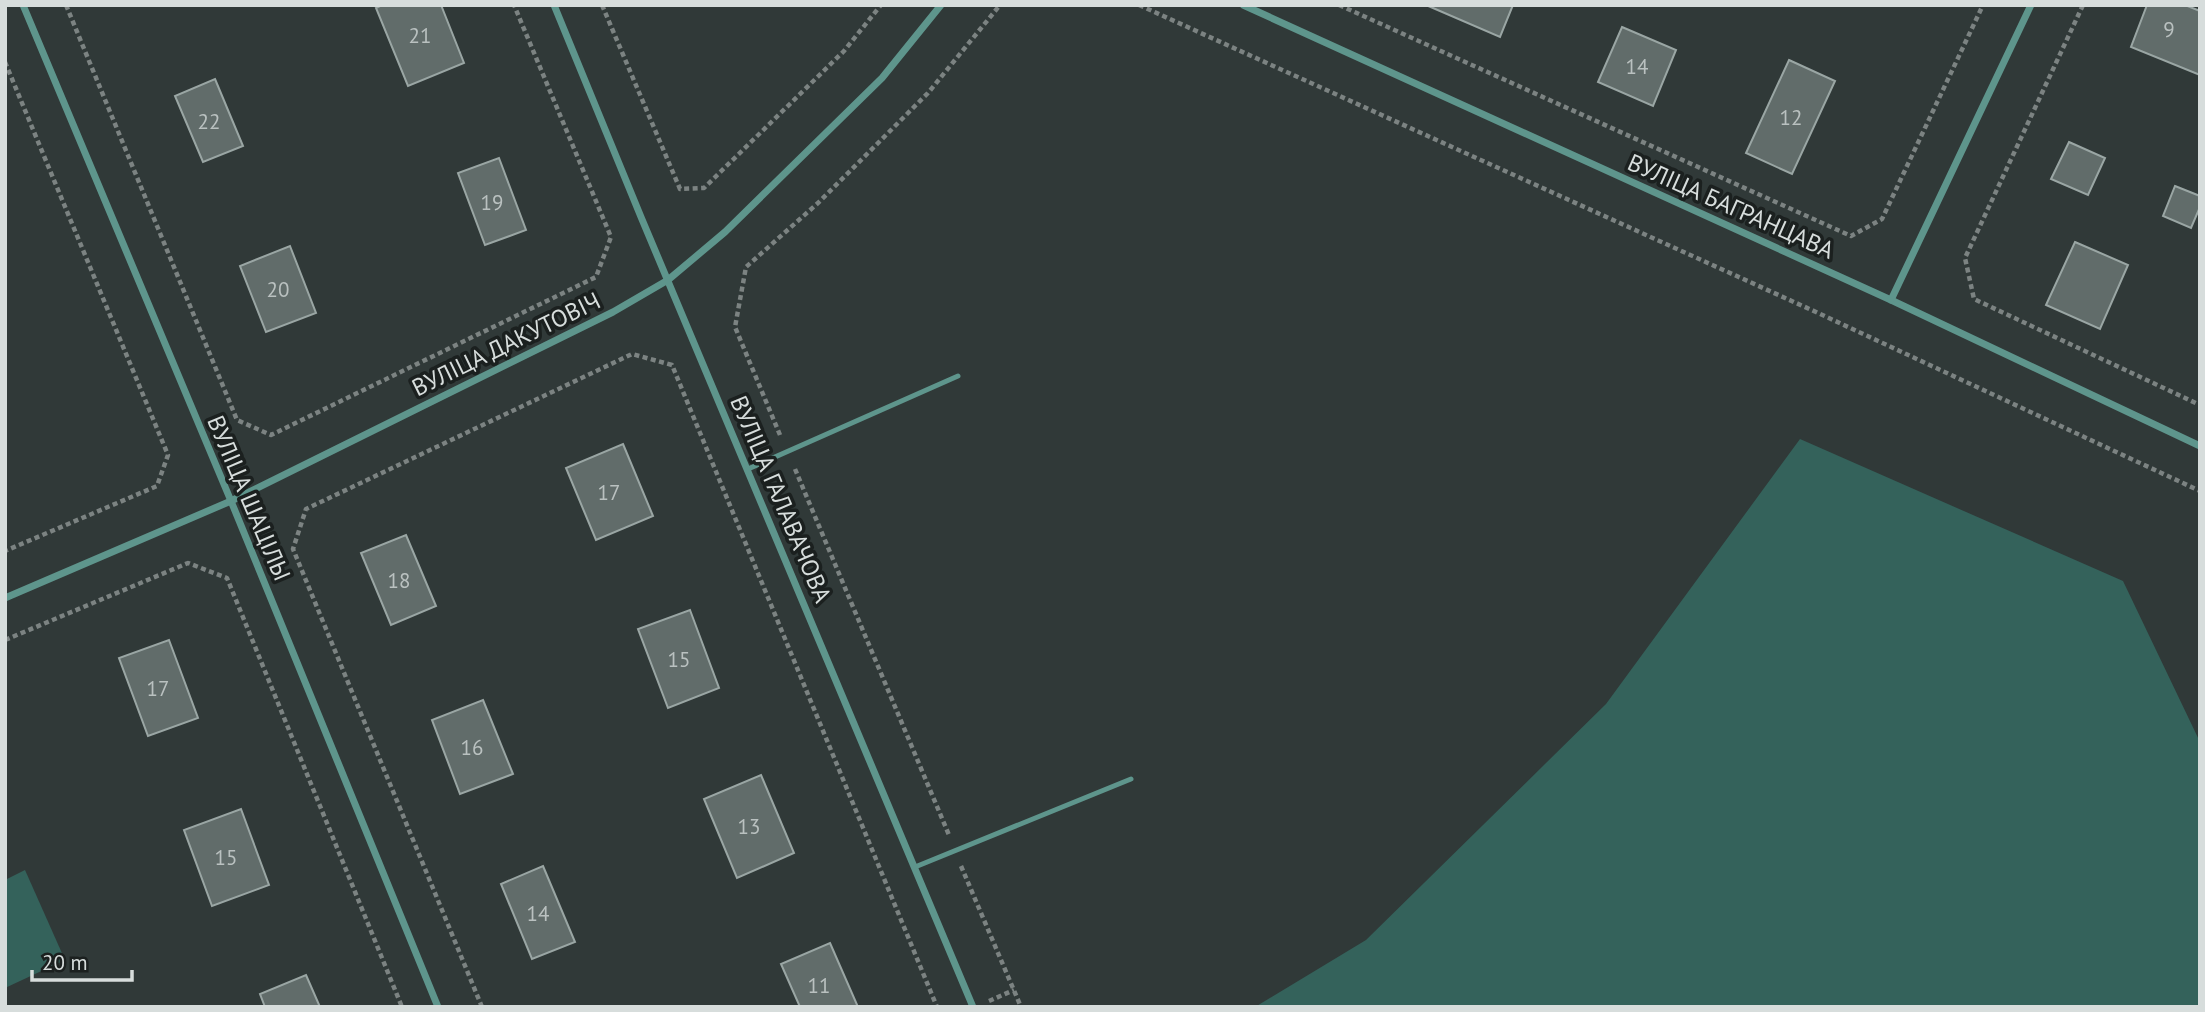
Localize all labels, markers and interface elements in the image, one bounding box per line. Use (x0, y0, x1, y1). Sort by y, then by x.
house number: 9 (2163, 16, 2175, 43)
house number: 21 (409, 22, 431, 49)
house number: 14 (1626, 53, 1648, 80)
house number: 12 (1780, 104, 1802, 131)
house number: 22 (198, 108, 220, 135)
street label: ВУЛІЦА БАГРАНЦАВА (1623, 146, 1839, 266)
house number: 19 (481, 189, 503, 216)
house number: 20 (267, 276, 289, 303)
street label: ВУЛІЦА ДАКУТОВІЧ (407, 285, 605, 403)
street label: ВУЛІЦА ГАЛАВАЧОВА (723, 391, 839, 607)
street label: ВУЛІЦА ШАЦІЛЫ (200, 411, 298, 585)
house number: 17 (598, 479, 620, 506)
house number: 18 (388, 567, 410, 594)
house number: 15 (668, 646, 690, 673)
house number: 17 (147, 675, 169, 702)
house number: 16 (461, 734, 483, 761)
house number: 13 (738, 813, 760, 840)
house number: 15 (215, 844, 237, 871)
house number: 14 (527, 900, 549, 927)
scale bar (32, 939, 131, 983)
text: 20 m (42, 949, 88, 976)
house number: 11 (808, 972, 830, 999)

